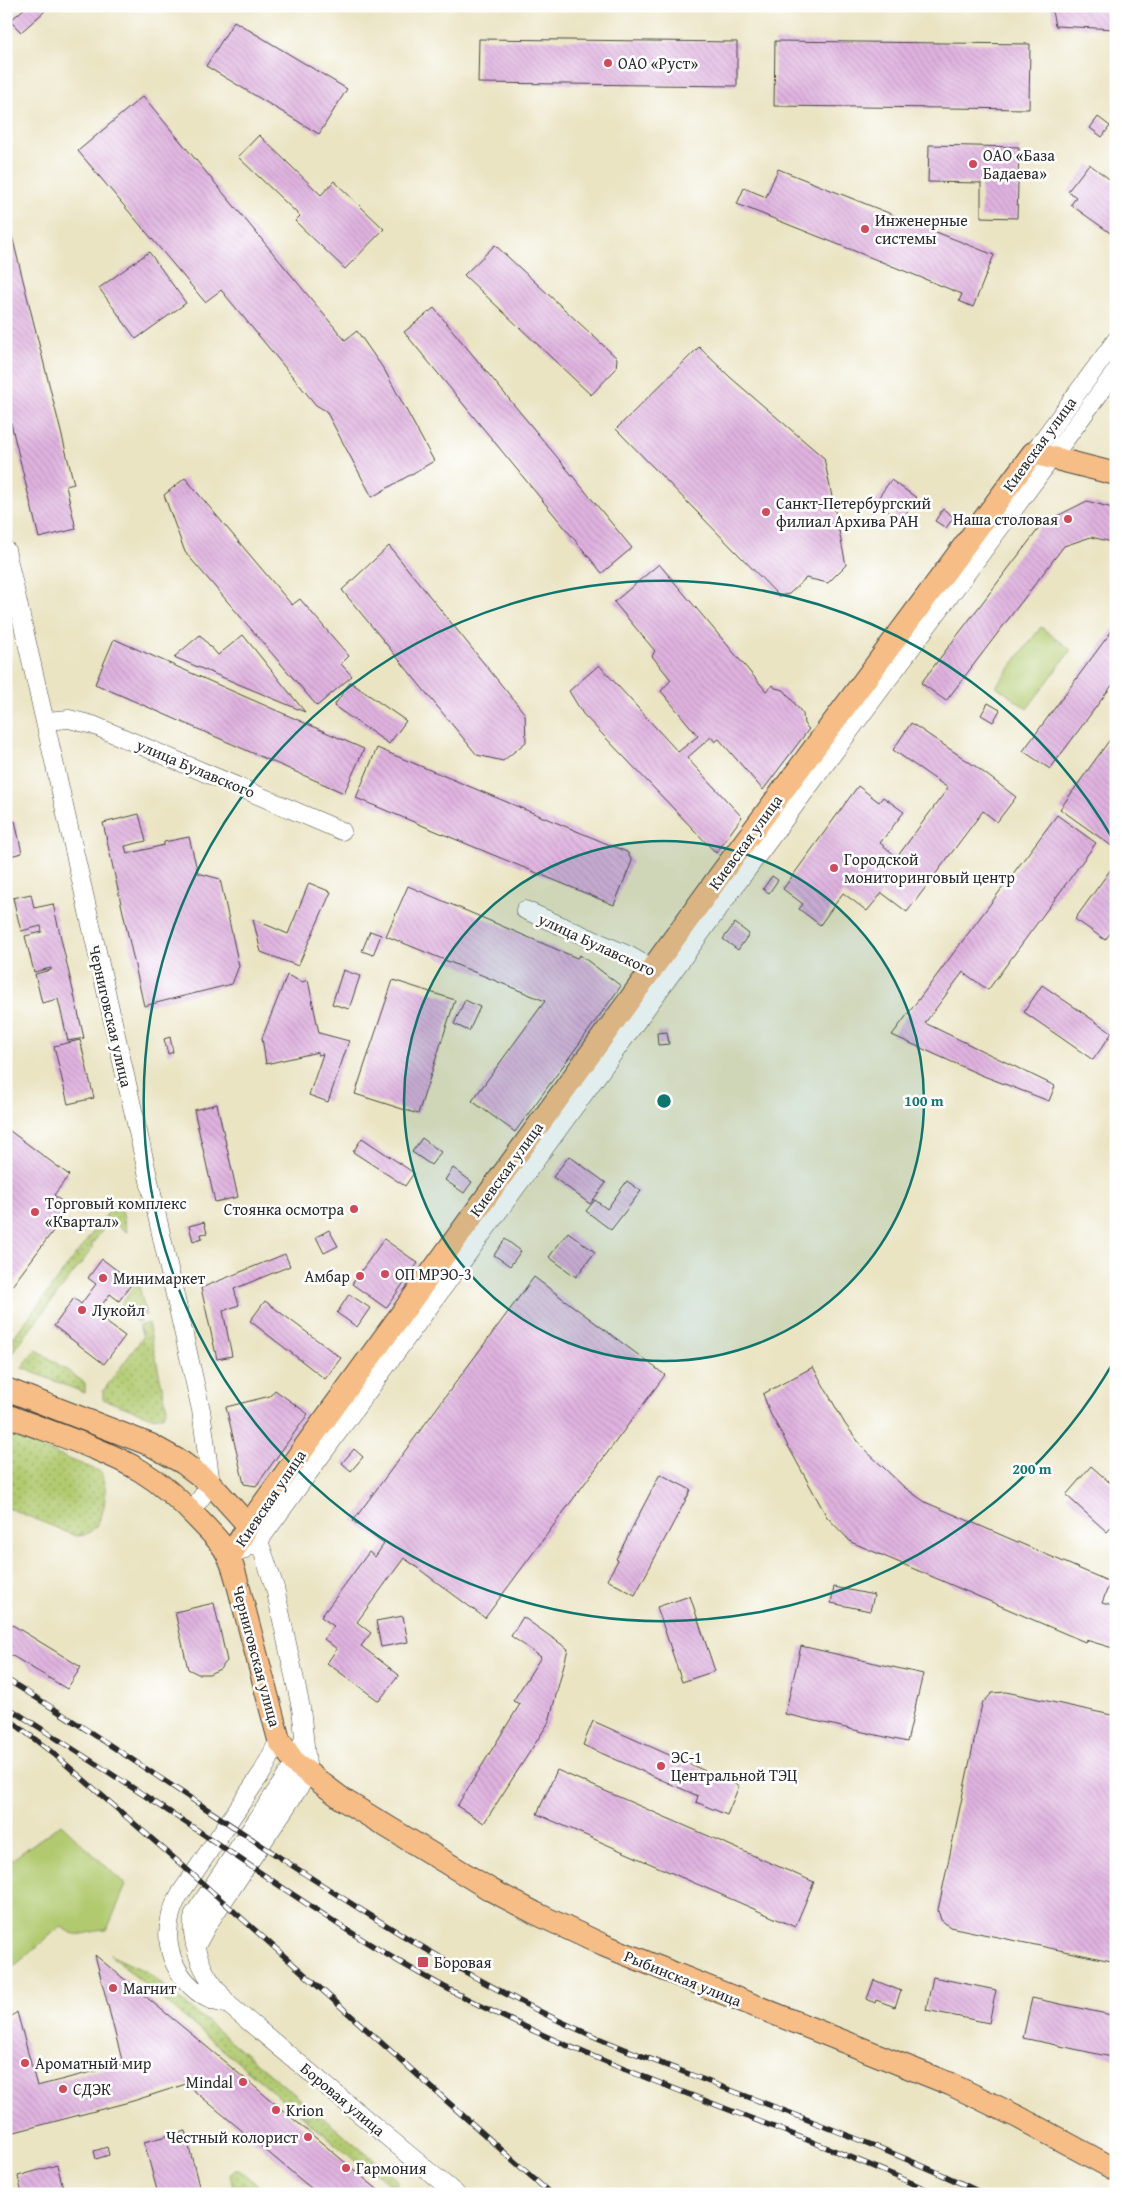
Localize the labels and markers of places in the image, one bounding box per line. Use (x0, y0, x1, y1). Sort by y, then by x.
place label: ОАО «Руст» (618, 51, 698, 75)
marker: ОАО «Руст» (602, 57, 614, 69)
place label: ОАО «База Бадаева» (983, 143, 1055, 185)
marker: ОАО «База Бадаева» (967, 158, 979, 170)
place label: Инженерные системы (875, 208, 968, 250)
marker: Инженерные системы (859, 223, 871, 235)
place label: Санкт-Петербургский филиал Архива РАН (776, 491, 932, 533)
marker: Санкт-Петербургский филиал Архива РАН (760, 506, 772, 518)
place label: Наша столовая (953, 507, 1058, 531)
marker: Наша столовая (1062, 513, 1074, 525)
place label: Городской мониторинговый центр (844, 847, 1015, 889)
marker: Городской мониторинговый центр (828, 862, 840, 874)
centre of rings (655, 1092, 673, 1110)
place label: Торговый комплекс «Квартал» (45, 1191, 187, 1233)
place label: Стоянка осмотра (224, 1197, 344, 1221)
marker: Стоянка осмотра (348, 1203, 360, 1215)
marker: Торговый комплекс «Квартал» (29, 1206, 41, 1218)
place label: ОП МРЭО-3 (395, 1262, 472, 1286)
place label: Амбар (304, 1264, 350, 1288)
place label: Минимаркет (113, 1266, 205, 1290)
marker: ОП МРЭО-3 (379, 1268, 391, 1280)
marker: Амбар (354, 1270, 366, 1282)
marker: Минимаркет (97, 1272, 109, 1284)
place label: Лукойл (92, 1298, 145, 1322)
marker: Лукойл (76, 1304, 88, 1316)
place label: ЭС-1 Центральной ТЭЦ (671, 1745, 797, 1787)
marker: ЭС-1 Центральной ТЭЦ (655, 1760, 667, 1772)
place label: Боровая (434, 1950, 492, 1974)
marker: Боровая (416, 1955, 430, 1969)
place label: Магнит (123, 1976, 177, 2000)
marker: Магнит (107, 1982, 119, 1994)
place label: Ароматный мир (35, 2051, 152, 2075)
marker: Ароматный мир (19, 2057, 31, 2069)
place label: Mindal (186, 2070, 234, 2094)
marker: Mindal (237, 2076, 249, 2088)
place label: СДЭК (73, 2077, 111, 2101)
marker: СДЭК (57, 2083, 69, 2095)
place label: Krion (286, 2098, 324, 2122)
marker: Krion (270, 2104, 282, 2116)
place label: Честный колорист (166, 2125, 298, 2149)
marker: Честный колорист (302, 2131, 314, 2143)
place label: Гармония (356, 2156, 427, 2180)
marker: Гармония (340, 2162, 352, 2174)

